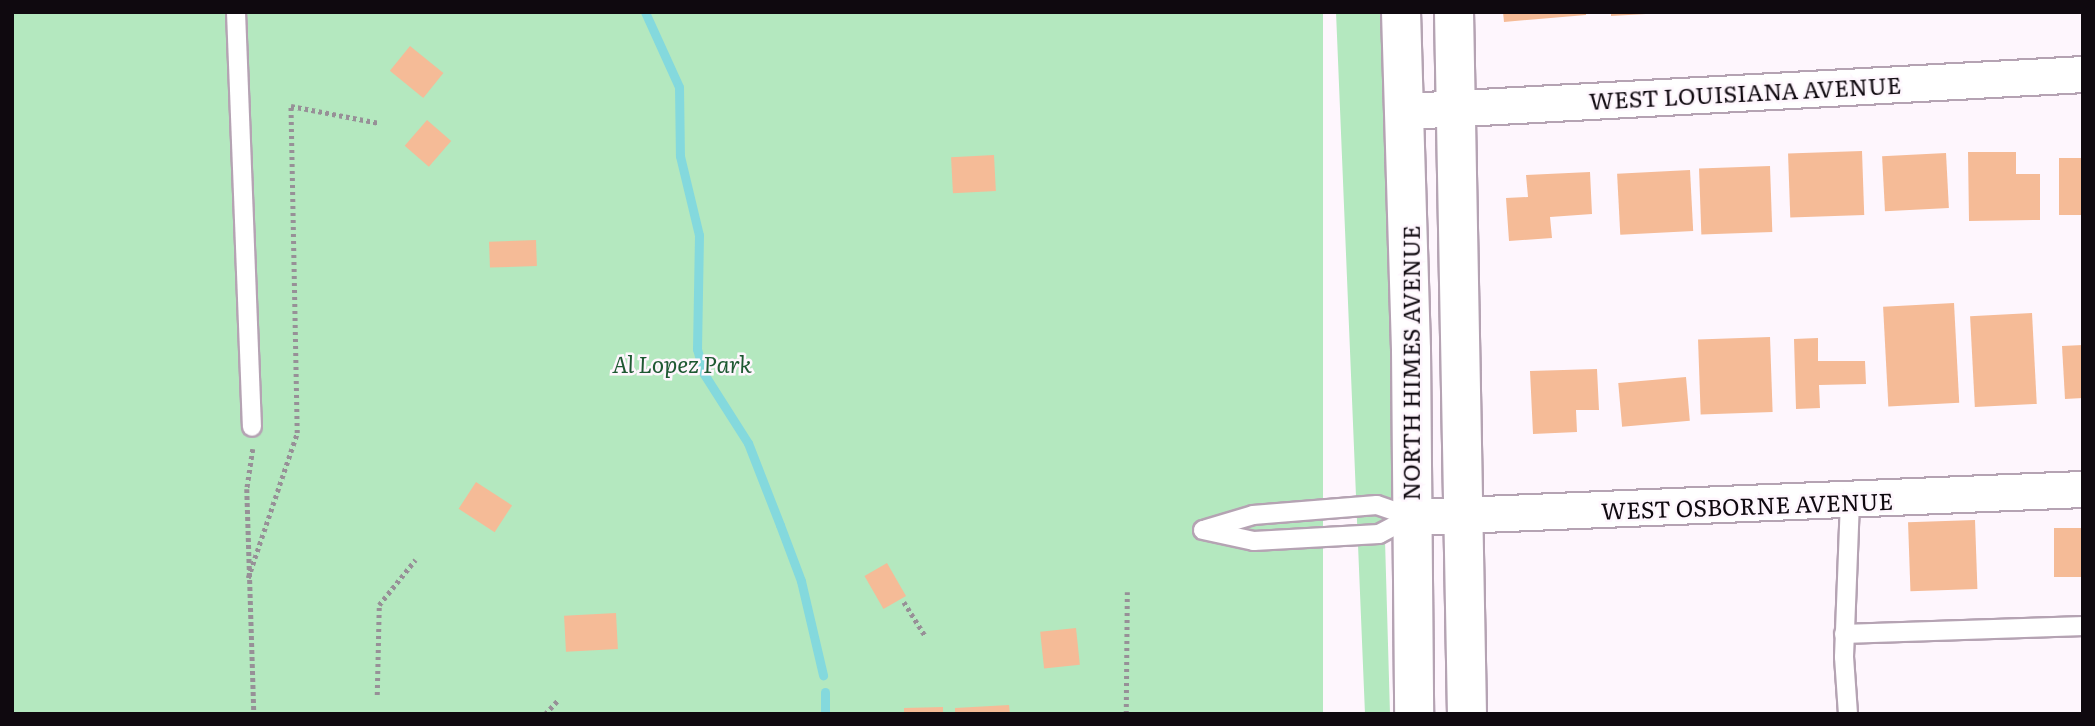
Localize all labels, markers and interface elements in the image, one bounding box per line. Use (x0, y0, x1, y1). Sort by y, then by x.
street label: WEST LOUISIANA AVENUE (1588, 70, 1902, 114)
street label: NORTH HIMES AVENUE (1396, 225, 1424, 501)
park label: Al Lopez Park (612, 349, 752, 377)
street label: WEST OSBORNE AVENUE (1601, 486, 1893, 524)

